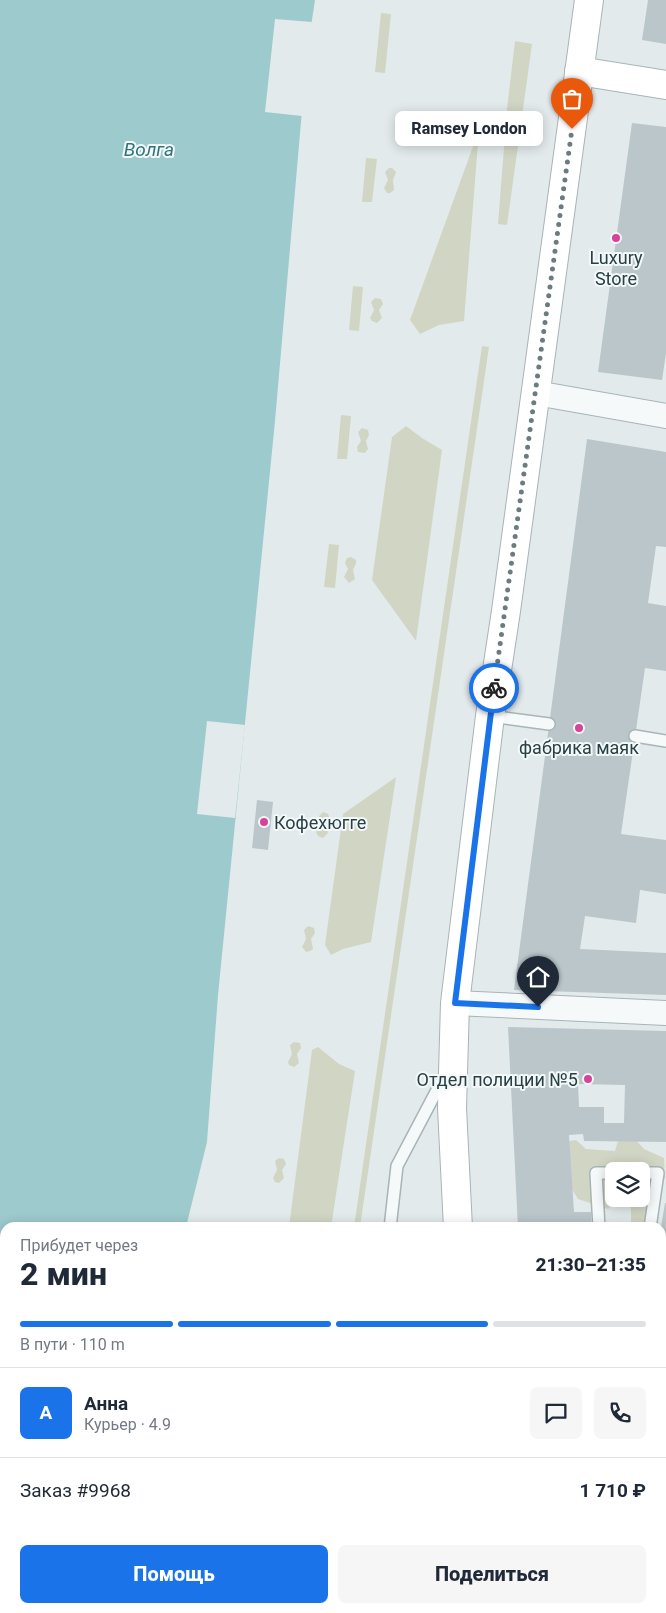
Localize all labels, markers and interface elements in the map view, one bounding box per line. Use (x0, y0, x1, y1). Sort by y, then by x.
pin (551, 78, 593, 129)
icon: bag (558, 85, 586, 113)
callout: Ramsey London (394, 112, 542, 146)
text: Ramsey London (411, 119, 527, 138)
water label: Волга (124, 138, 174, 161)
marker: Luxury Store (610, 232, 622, 244)
place label: Luxury Store (590, 247, 643, 289)
courier (469, 663, 519, 713)
icon: bike (480, 674, 508, 702)
marker: фабрика маяк (573, 722, 585, 734)
place label: фабрика маяк (519, 737, 639, 758)
place label: Кофехюгге (274, 812, 366, 833)
marker: Кофехюгге (258, 816, 270, 828)
pin (517, 956, 559, 1007)
icon: home (524, 963, 552, 991)
place label: Отдел полиции №5 (417, 1069, 578, 1090)
marker: Отдел полиции №5 (582, 1073, 594, 1085)
map controls (605, 1162, 650, 1207)
button: layers (605, 1162, 650, 1207)
text: Прибудет через (20, 1236, 138, 1255)
text: 21:30–21:35 (535, 1253, 646, 1276)
text: 2 мин (20, 1255, 107, 1293)
text: В пути · 110 m (20, 1335, 125, 1354)
button: chat (530, 1387, 582, 1439)
button: phone (594, 1387, 646, 1439)
text: Анна (84, 1392, 128, 1415)
text: А (40, 1401, 52, 1424)
text: Курьер · 4.9 (84, 1415, 171, 1434)
text: Заказ #9968 (20, 1479, 131, 1502)
text: 1 710 ₽ (580, 1479, 646, 1502)
button: Помощь (20, 1545, 328, 1603)
button: Поделиться (338, 1545, 646, 1603)

